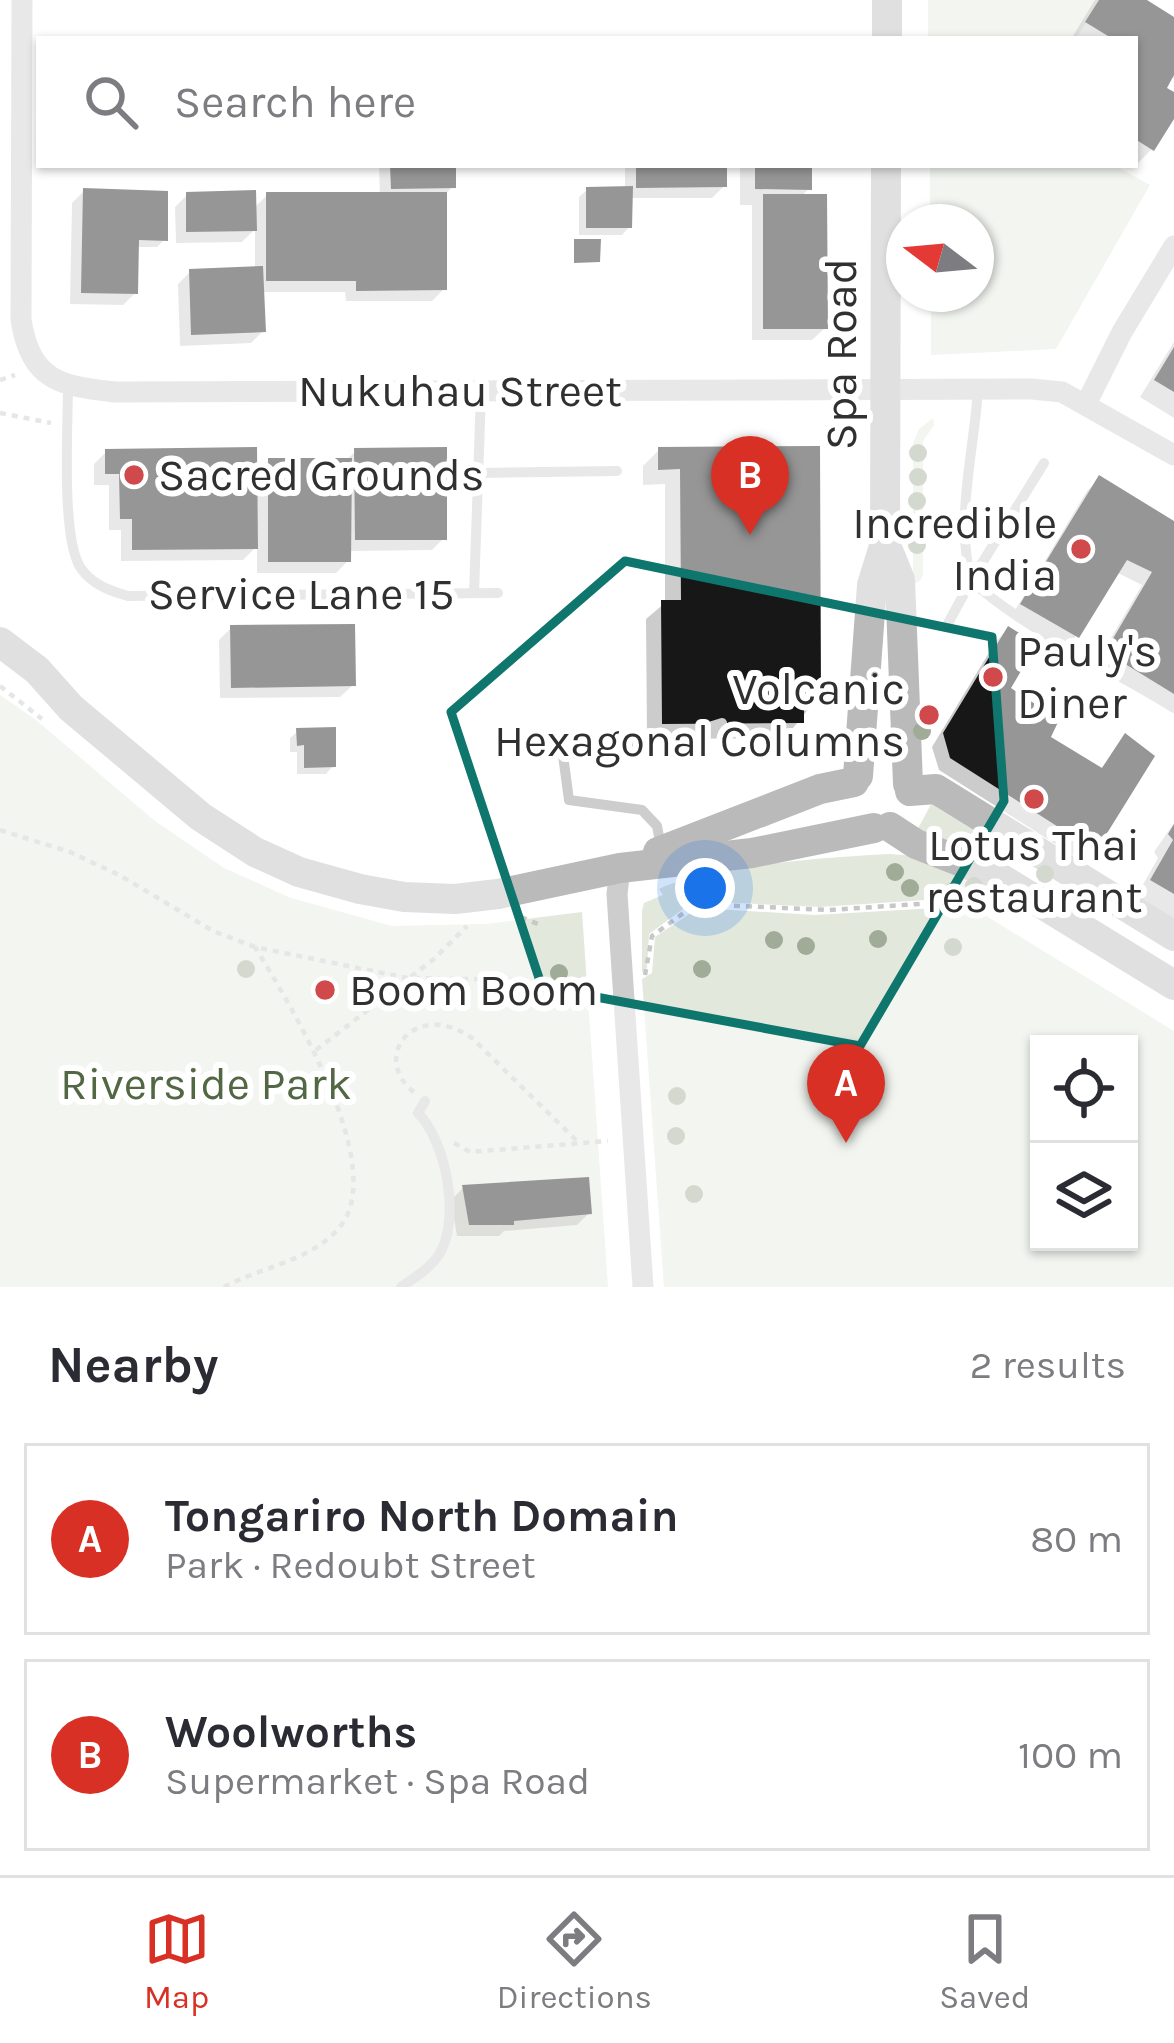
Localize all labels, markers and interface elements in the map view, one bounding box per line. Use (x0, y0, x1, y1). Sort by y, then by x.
search box (36, 36, 1138, 168)
icon: search (78, 69, 144, 135)
text: Search here (174, 76, 416, 128)
north arrow (886, 204, 994, 312)
street label: Spa Road (815, 258, 867, 450)
street label: Nukuhau Street (298, 365, 622, 417)
pin: B (711, 436, 789, 535)
place label: Sacred Grounds (158, 449, 484, 501)
marker: Sacred Grounds (121, 462, 147, 488)
place label: Incredible India (852, 497, 1057, 601)
marker: Incredible India (1068, 536, 1094, 562)
street label: Service Lane 15 (148, 568, 454, 620)
place label: Pauly's Diner (1017, 625, 1157, 729)
place label: Volcanic Hexagonal Columns (494, 663, 905, 768)
marker: Pauly's Diner (980, 664, 1006, 690)
marker: Volcanic Hexagonal Columns (916, 702, 942, 728)
marker: Lotus Thai restaurant (1021, 786, 1047, 812)
place label: Lotus Thai restaurant (925, 819, 1143, 923)
your location (675, 858, 735, 918)
place label: Boom Boom (349, 964, 598, 1016)
marker: Boom Boom (312, 977, 338, 1003)
map controls (1030, 1035, 1138, 1251)
button: locate (1030, 1035, 1138, 1143)
pin: A (807, 1044, 885, 1143)
park label: Riverside Park (60, 1058, 352, 1110)
button: layers (1030, 1143, 1138, 1251)
text: Nearby (48, 1335, 218, 1395)
text: 2 results (970, 1342, 1126, 1388)
text: Tongariro North Domain (165, 1490, 679, 1542)
text: A (78, 1516, 102, 1562)
text: 80 m (1030, 1516, 1123, 1562)
text: Park · Redoubt Street (165, 1542, 536, 1588)
text: Woolworths (165, 1706, 417, 1758)
text: B (77, 1732, 103, 1778)
text: 100 m (1018, 1732, 1123, 1778)
text: Supermarket · Spa Road (165, 1758, 590, 1804)
tab: Map (144, 1906, 210, 2016)
tab: Directions (497, 1906, 652, 2016)
tab: Saved (939, 1906, 1030, 2016)

